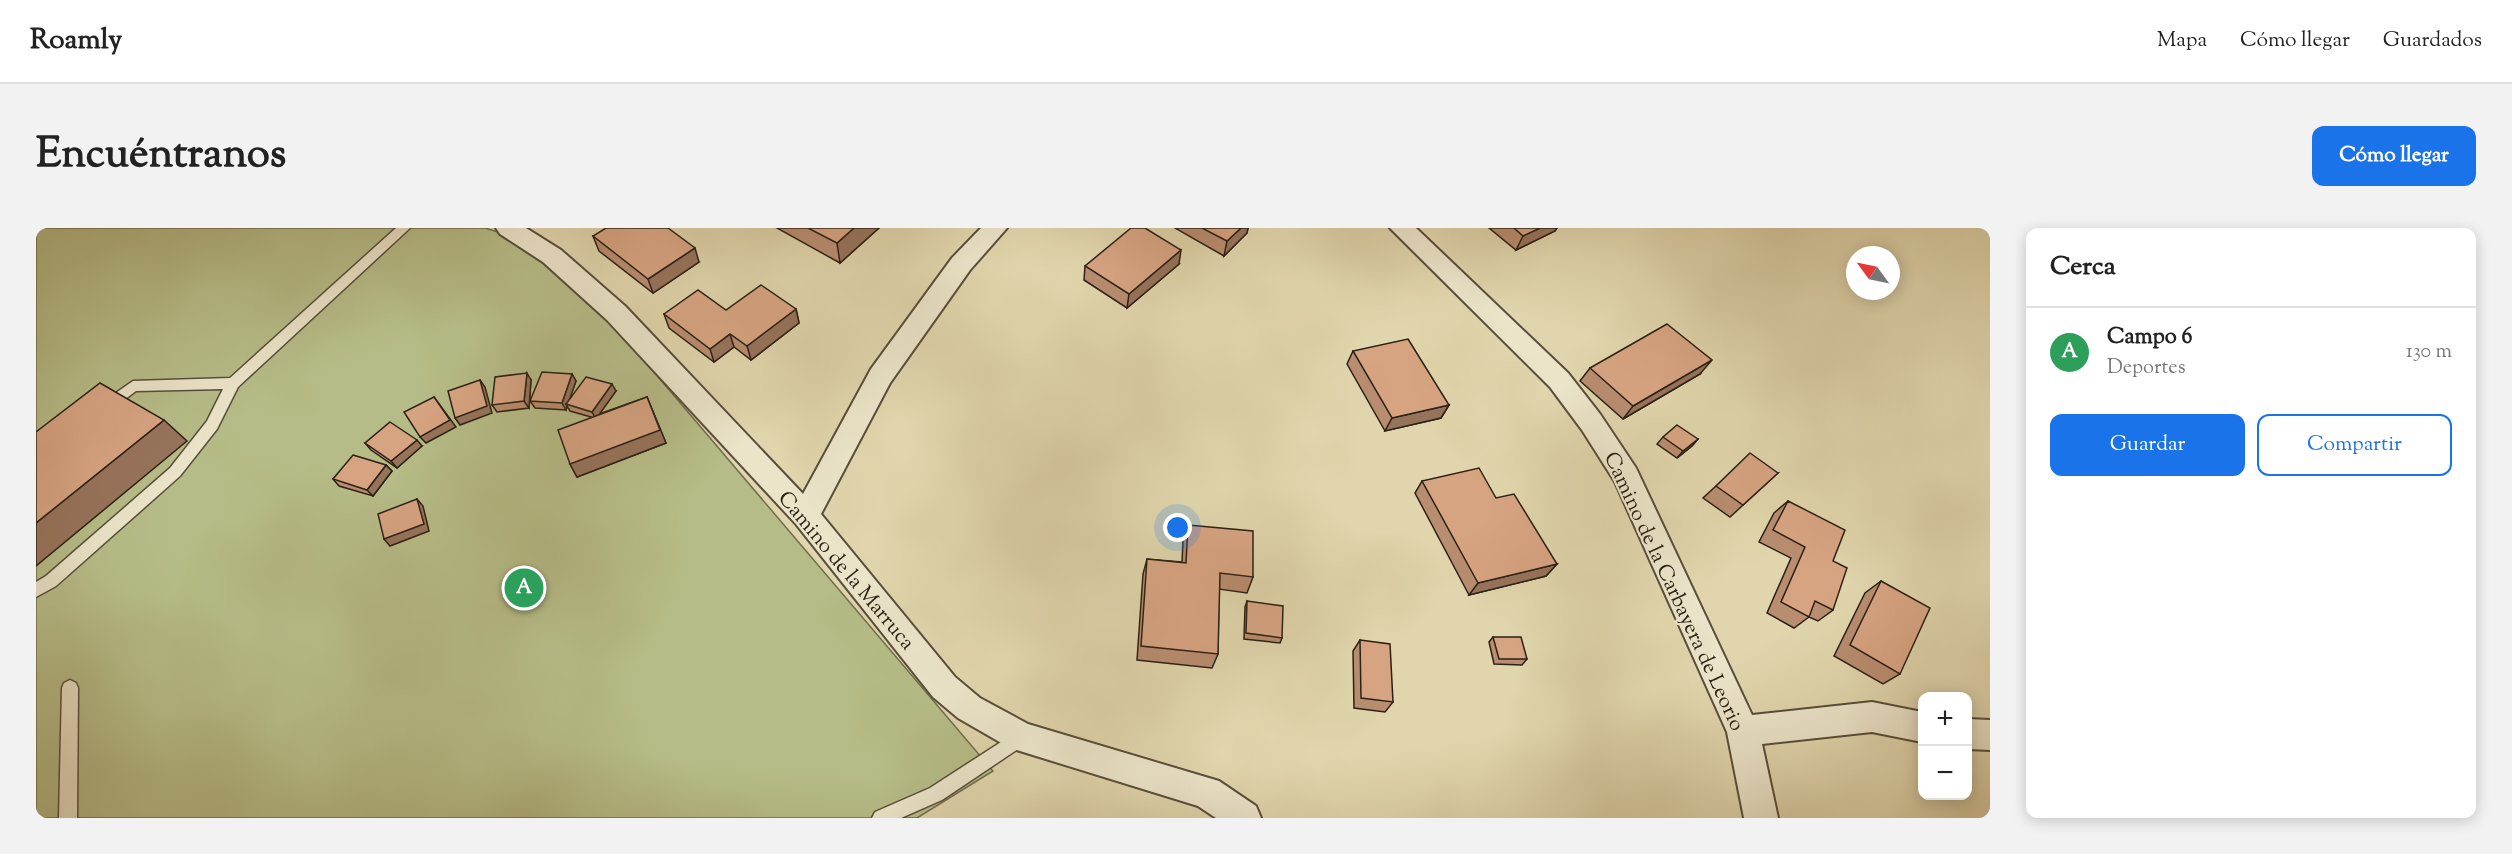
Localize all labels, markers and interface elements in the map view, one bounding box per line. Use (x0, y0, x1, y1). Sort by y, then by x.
text: Roamly (30, 21, 122, 61)
text: Mapa (2157, 26, 2207, 56)
text: Cómo llegar (2240, 26, 2350, 56)
text: Guardados (2383, 26, 2482, 56)
text: Encuéntranos (36, 126, 286, 186)
button: Cómo llegar (2312, 126, 2476, 186)
north arrow (1846, 246, 1900, 300)
text: Cerca (2050, 249, 2116, 286)
text: Campo 6 (2107, 322, 2192, 354)
text: A (2061, 338, 2078, 367)
text: 130 m (2406, 338, 2452, 367)
text: Deportes (2107, 354, 2186, 383)
button: Guardar (2050, 414, 2245, 476)
button: Compartir (2257, 414, 2452, 476)
street label: Camino de la Carbayera de Leorio (1595, 447, 1751, 737)
street label: Camino de la Marruca (770, 485, 921, 658)
your location (1163, 513, 1192, 542)
pin: A (504, 566, 544, 610)
map controls (1918, 692, 1972, 800)
button: + (1918, 692, 1972, 746)
button: − (1918, 746, 1972, 800)

